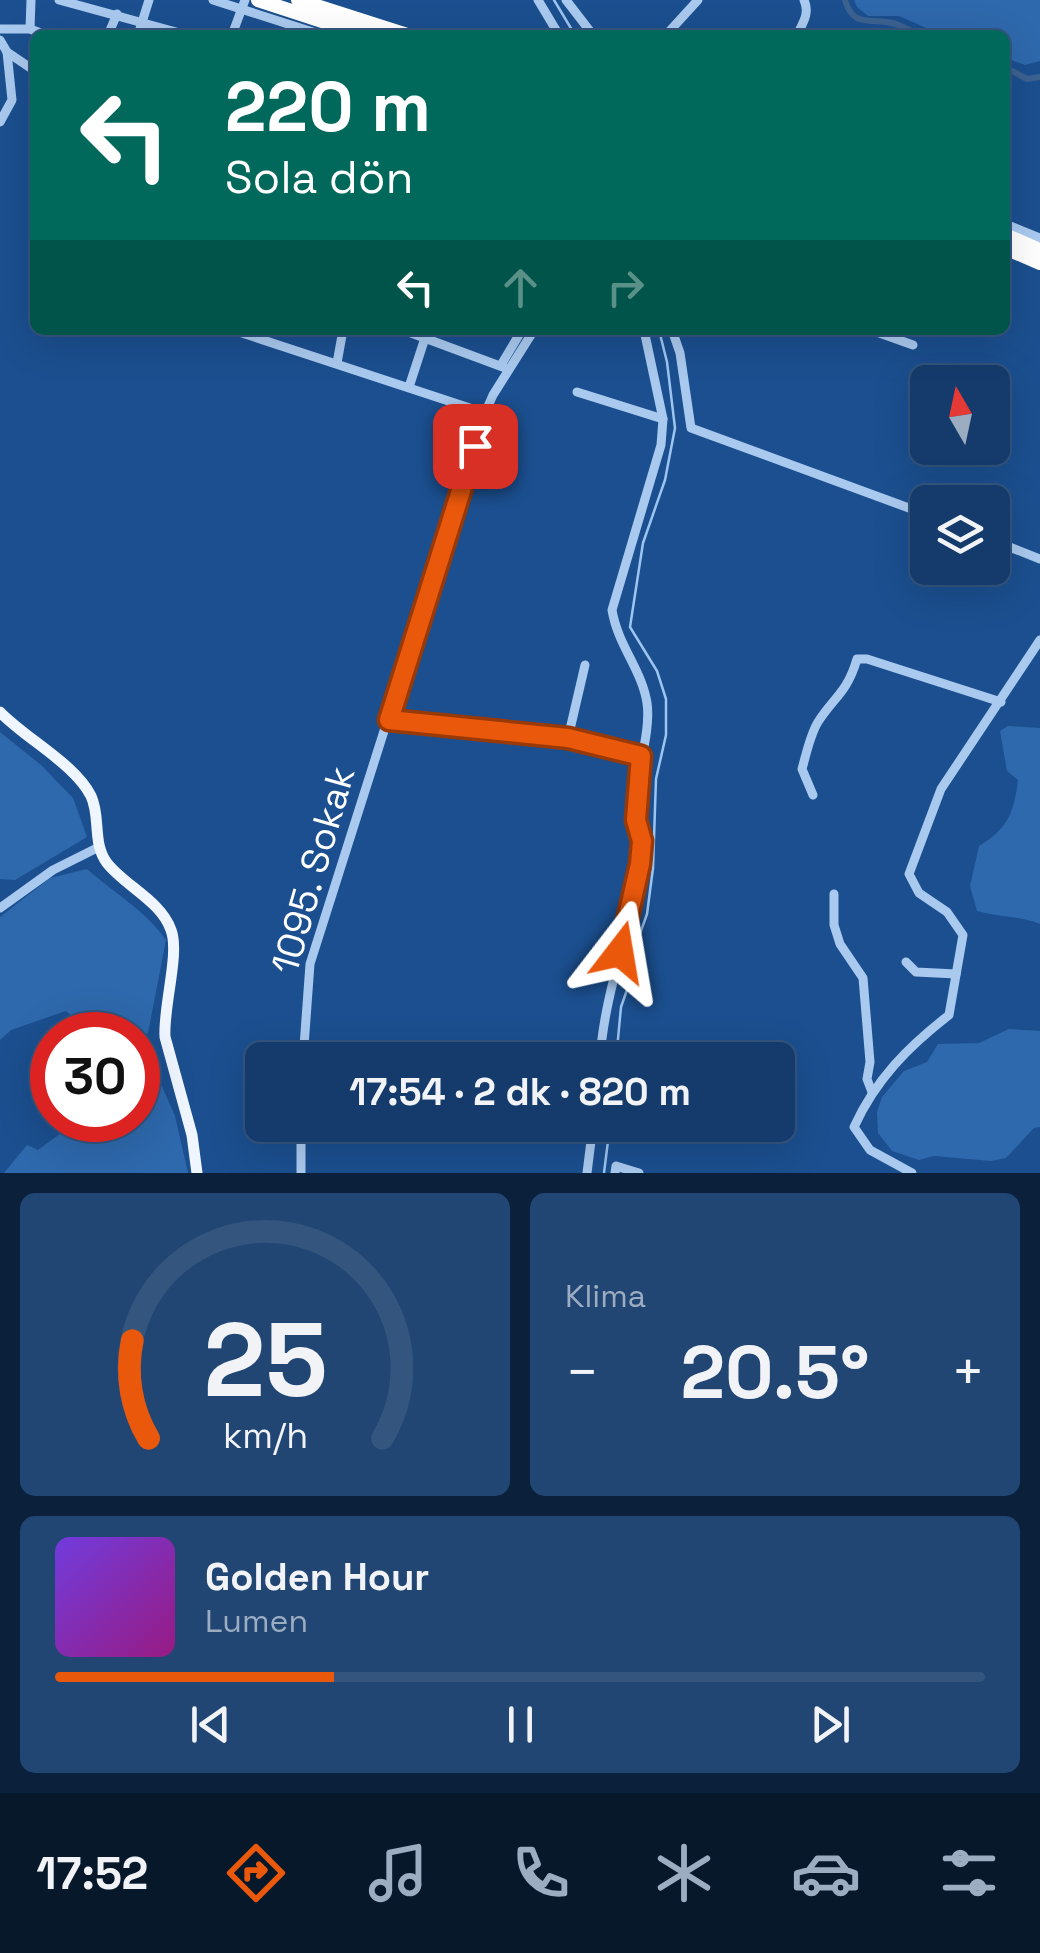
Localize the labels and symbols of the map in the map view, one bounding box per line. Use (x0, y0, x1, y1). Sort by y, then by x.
north arrow (910, 365, 1010, 465)
pin (433, 404, 518, 489)
street label: 1095. Sokak (261, 761, 365, 979)
position arrow (568, 900, 672, 1004)
speed limit sign: 30 (30, 1012, 160, 1142)

